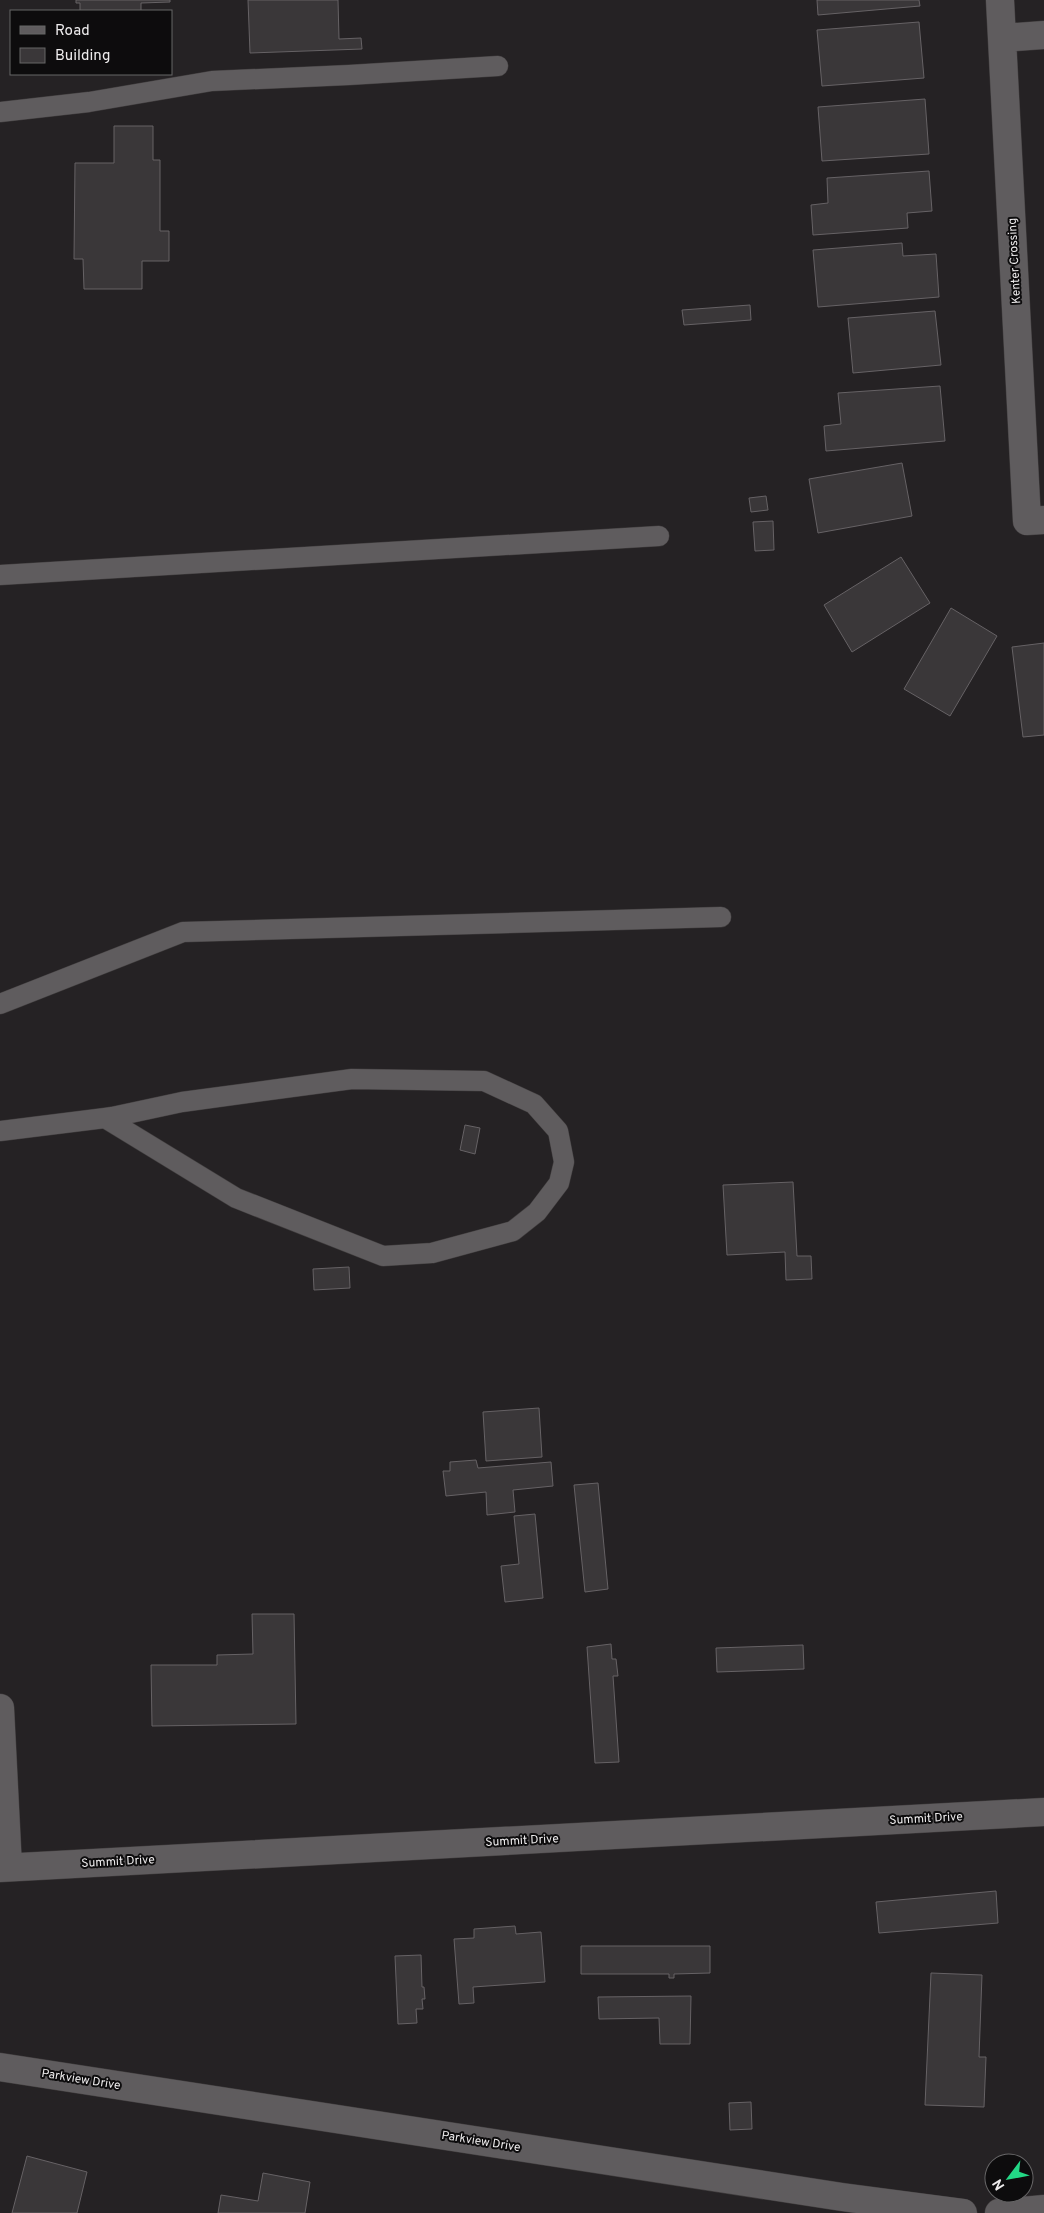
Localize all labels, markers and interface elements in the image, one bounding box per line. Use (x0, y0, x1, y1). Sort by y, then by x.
legend (10, 10, 172, 75)
text: Road (55, 22, 90, 41)
text: Building (55, 47, 110, 66)
street label: Kenter Crossing (1005, 218, 1025, 304)
street label: Summit Drive (889, 1809, 963, 1829)
street label: Summit Drive (485, 1831, 559, 1851)
street label: Summit Drive (81, 1852, 155, 1872)
street label: Parkview Drive (40, 2066, 122, 2094)
street label: Parkview Drive (440, 2128, 522, 2156)
north arrow (984, 2153, 1034, 2203)
text: N (989, 2175, 1009, 2193)

